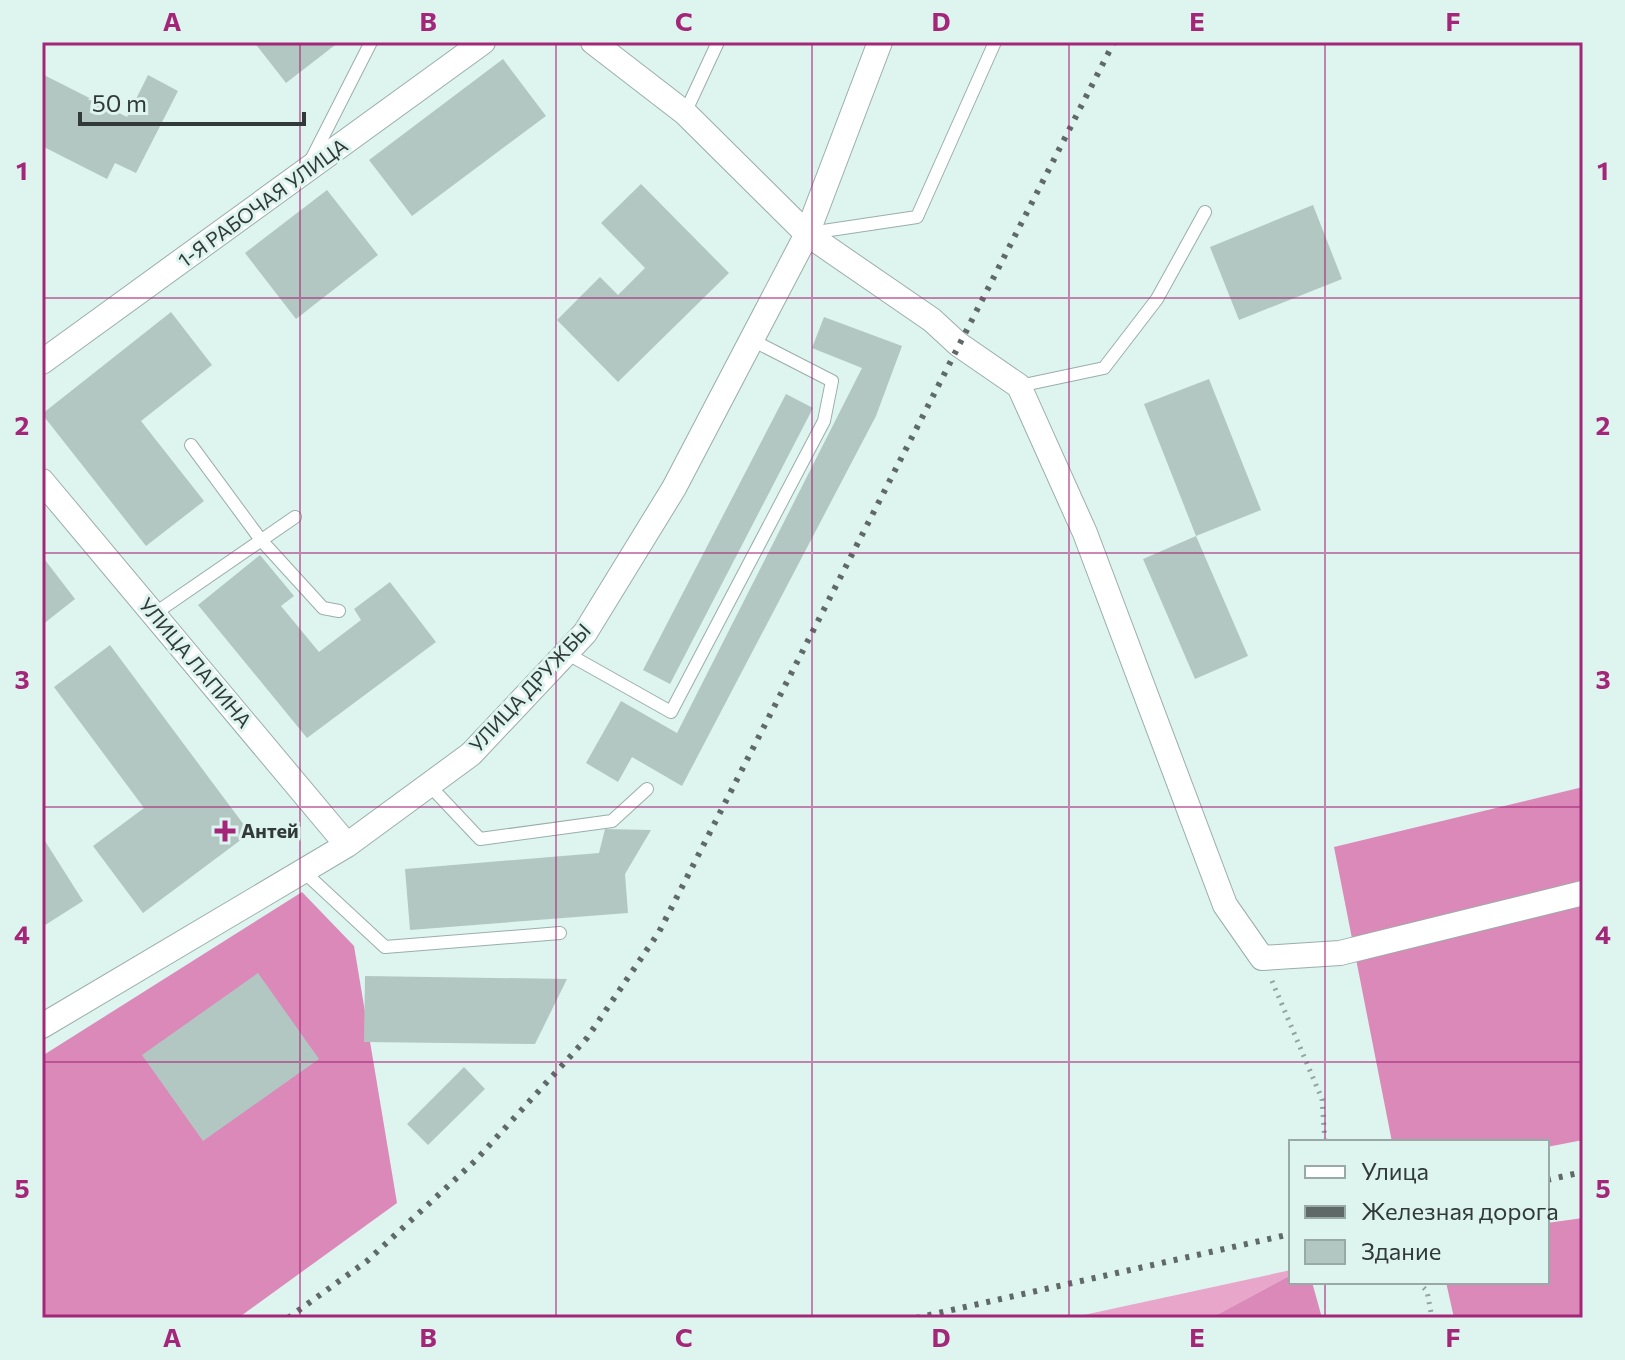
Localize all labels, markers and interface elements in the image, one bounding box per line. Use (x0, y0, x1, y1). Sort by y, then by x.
text: A (163, 5, 182, 36)
text: B (419, 5, 437, 36)
text: C (675, 5, 693, 36)
text: D (931, 5, 951, 36)
text: E (1189, 5, 1205, 36)
text: F (1445, 5, 1461, 36)
scale bar (80, 76, 304, 126)
text: 50 m (92, 88, 147, 117)
street label: 1-Я РАБОЧАЯ УЛИЦА (173, 132, 352, 272)
text: 1 (16, 154, 28, 185)
text: 1 (1597, 154, 1609, 185)
text: 2 (15, 409, 29, 440)
text: 2 (1596, 409, 1610, 440)
street label: УЛИЦА ЛАПИНА (134, 592, 257, 732)
street label: УЛИЦА ДРУЖБЫ (463, 618, 595, 757)
text: 3 (14, 663, 30, 694)
text: 3 (1595, 663, 1611, 694)
place label: Антей (241, 818, 299, 842)
marker: Антей (216, 822, 234, 840)
text: 4 (14, 918, 30, 949)
text: 4 (1595, 918, 1611, 949)
legend (1289, 1140, 1549, 1284)
text: Улица (1361, 1156, 1429, 1185)
text: 5 (14, 1172, 30, 1203)
text: 5 (1595, 1172, 1611, 1203)
text: Железная дорога (1361, 1196, 1559, 1225)
text: Здание (1361, 1236, 1441, 1265)
text: A (163, 1321, 182, 1352)
text: B (419, 1321, 437, 1352)
text: C (675, 1321, 693, 1352)
text: D (931, 1321, 951, 1352)
text: E (1189, 1321, 1205, 1352)
text: F (1445, 1321, 1461, 1352)

